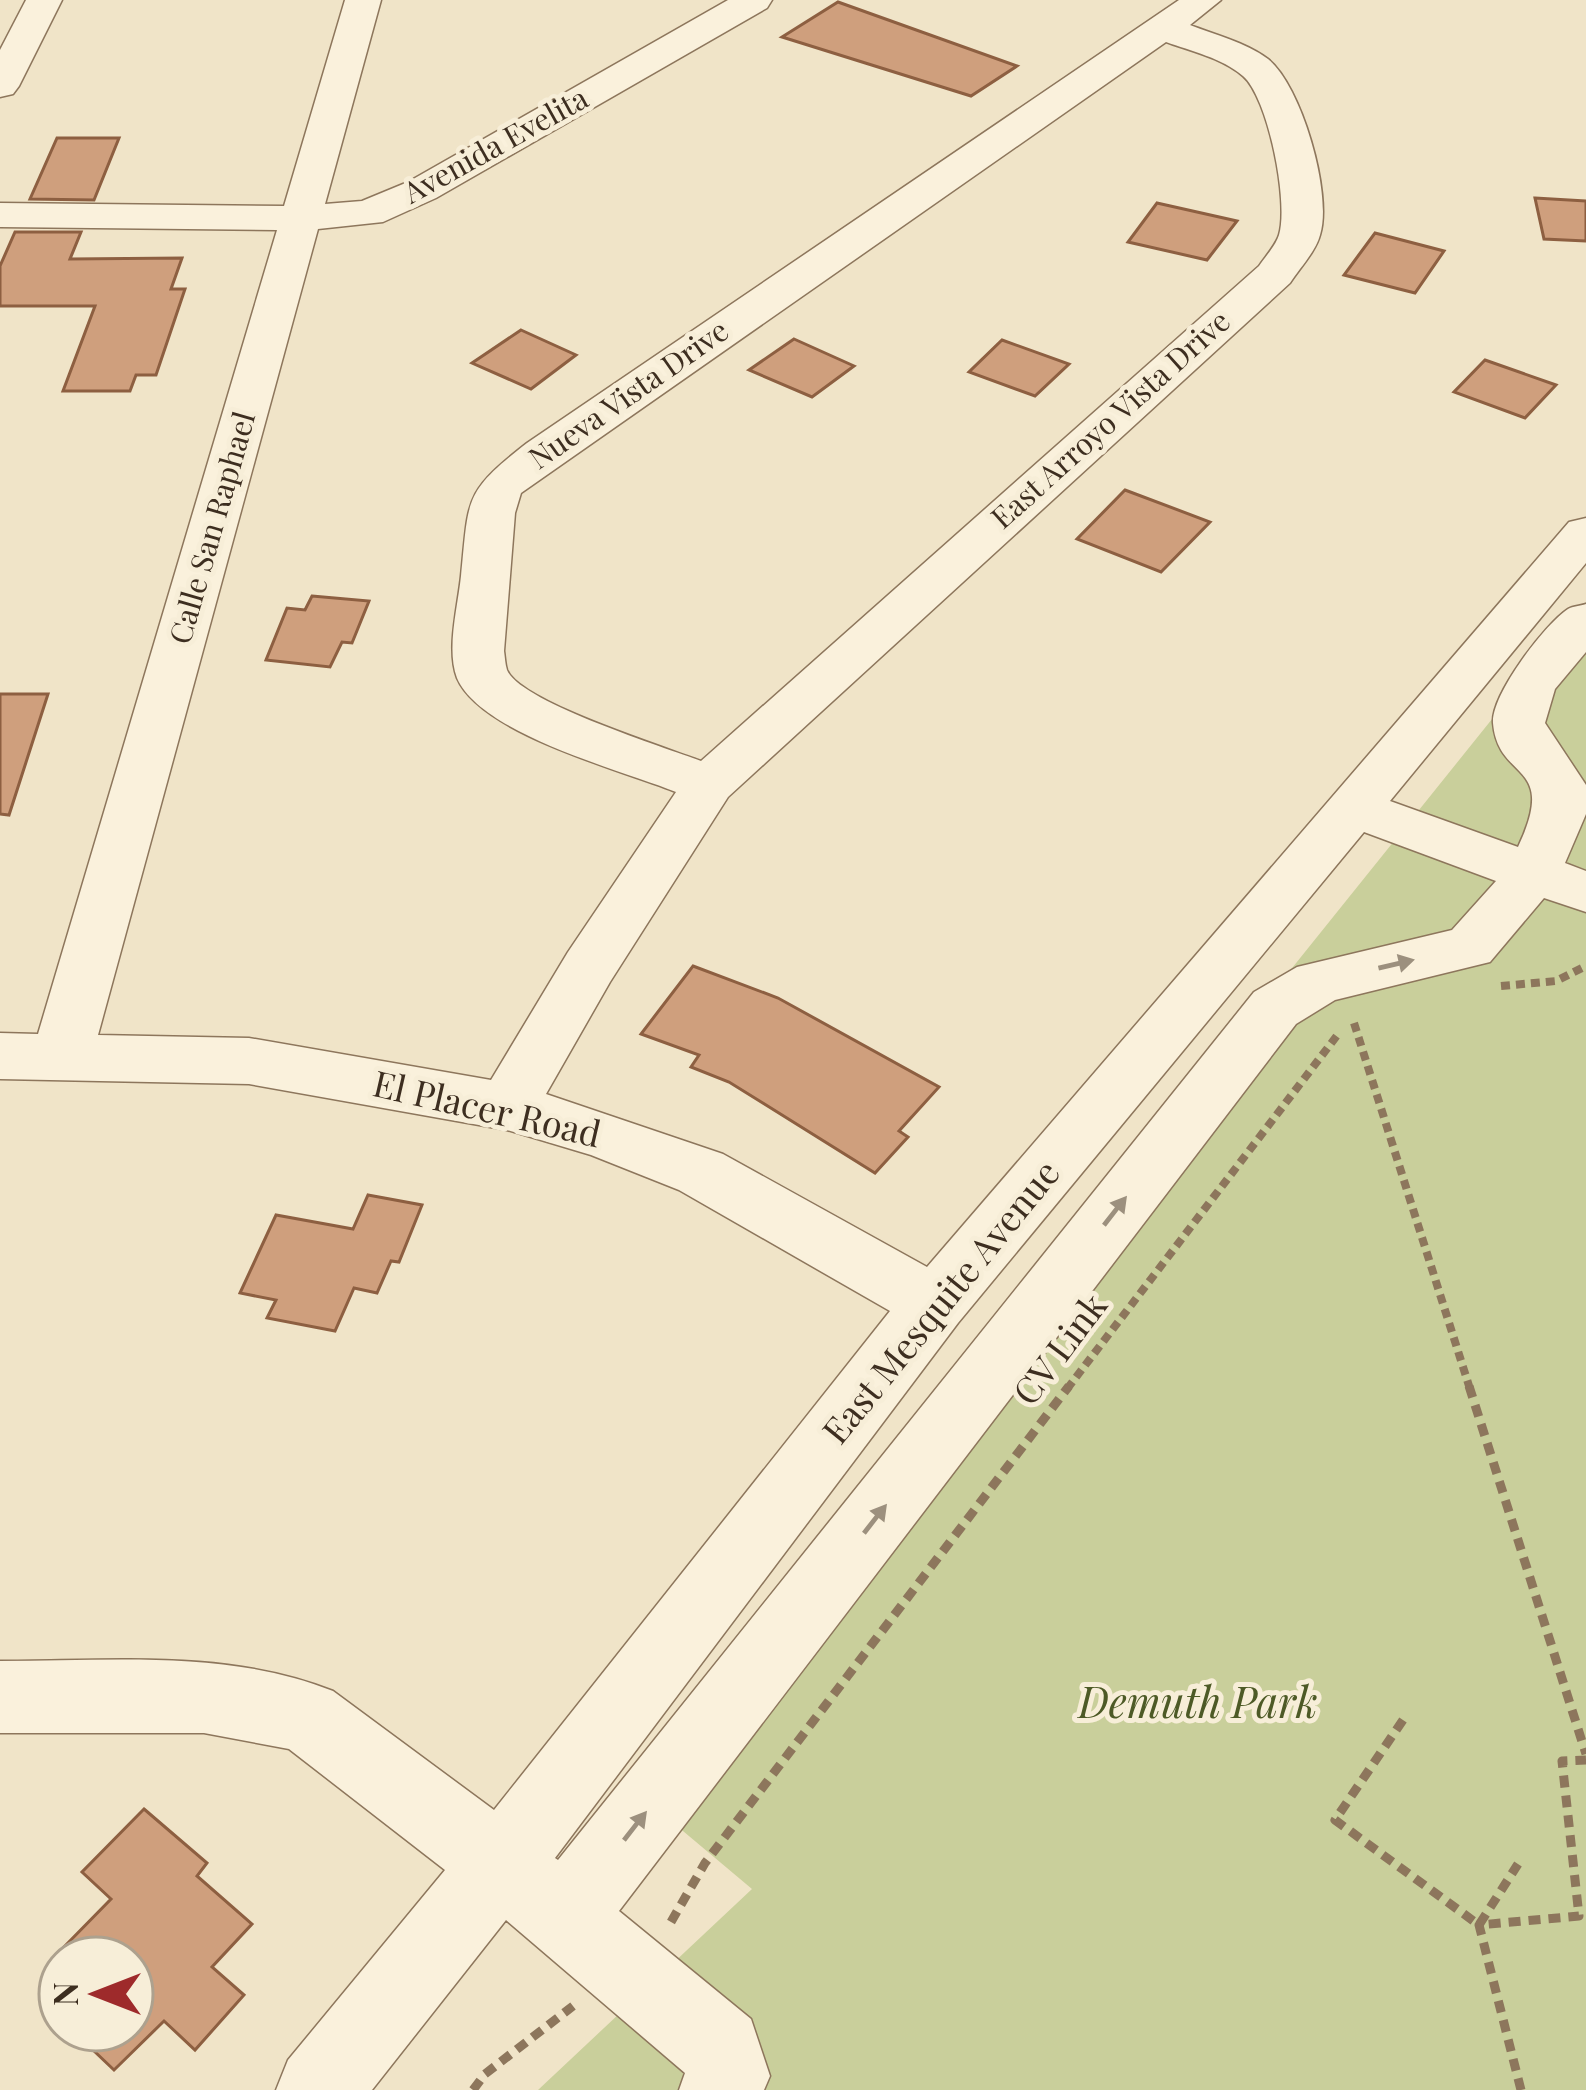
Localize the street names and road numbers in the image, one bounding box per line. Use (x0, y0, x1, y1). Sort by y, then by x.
street label: Avenida Evelita (395, 77, 595, 212)
street label: East Arroyo Vista Drive (982, 300, 1238, 537)
street label: Nueva Vista Drive (520, 310, 736, 477)
street label: Calle San Raphael (159, 407, 263, 648)
street label: El Placer Road (369, 1058, 606, 1157)
street label: East Mesquite Avenue (810, 1149, 1069, 1452)
street label: CV Link (1001, 1282, 1116, 1413)

